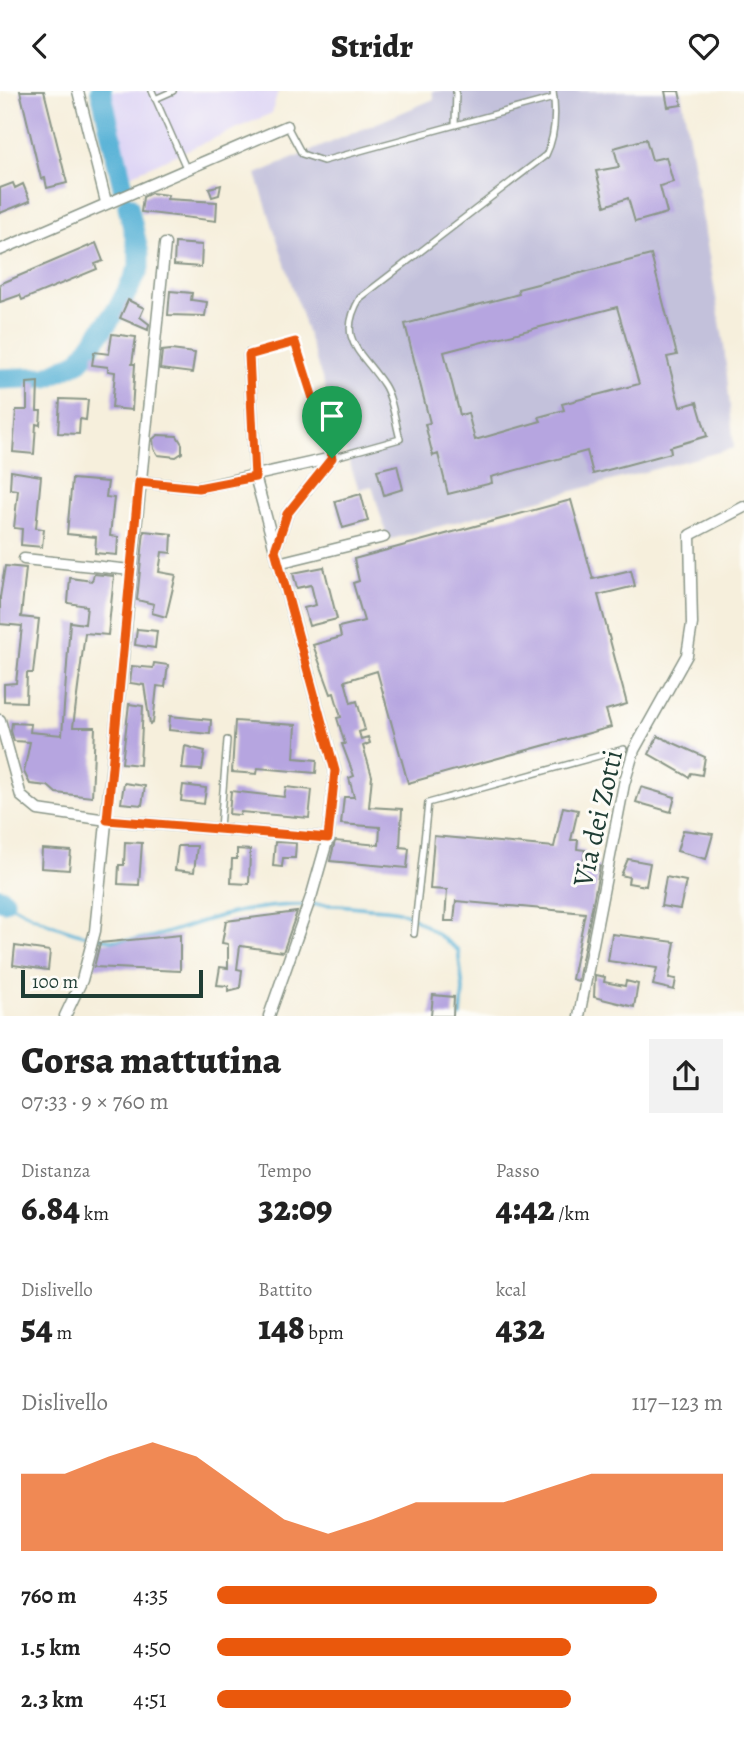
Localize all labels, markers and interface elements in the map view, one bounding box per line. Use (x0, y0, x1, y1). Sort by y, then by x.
text: Stridr (331, 24, 413, 68)
icon: back (21, 27, 59, 65)
icon: heart (685, 27, 723, 65)
pin (302, 386, 362, 458)
icon: arrive (313, 397, 351, 435)
street label: Via dei Zotti (564, 746, 632, 891)
scale bar (21, 967, 203, 998)
text: 100 m (32, 969, 78, 995)
text: Corsa mattutina (21, 1034, 282, 1086)
button: share (649, 1039, 723, 1113)
text: 07:33 · 9 × 760 m (21, 1086, 169, 1117)
text: Distanza (21, 1158, 90, 1184)
text: Tempo (258, 1158, 311, 1184)
text: Passo (496, 1158, 539, 1184)
text: 6.84 (21, 1184, 80, 1232)
text: 32:09 (258, 1184, 333, 1232)
text: 4:42 (496, 1184, 555, 1232)
text: km (80, 1201, 109, 1227)
text: /km (555, 1201, 590, 1227)
text: Dislivello (21, 1277, 93, 1303)
text: Battito (258, 1277, 312, 1303)
text: kcal (496, 1277, 526, 1303)
text: 54 (21, 1303, 53, 1351)
text: 148 (258, 1303, 305, 1351)
text: 432 (496, 1303, 545, 1351)
text: m (53, 1320, 72, 1346)
text: bpm (305, 1320, 344, 1346)
text: Dislivello (21, 1387, 108, 1418)
text: 117–123 m (632, 1387, 723, 1418)
text: 760 m (21, 1580, 76, 1611)
text: 4:35 (133, 1580, 168, 1611)
text: 1.5 km (21, 1632, 81, 1663)
text: 4:50 (133, 1632, 171, 1663)
text: 2.3 km (21, 1684, 84, 1715)
text: 4:51 (133, 1684, 167, 1715)

